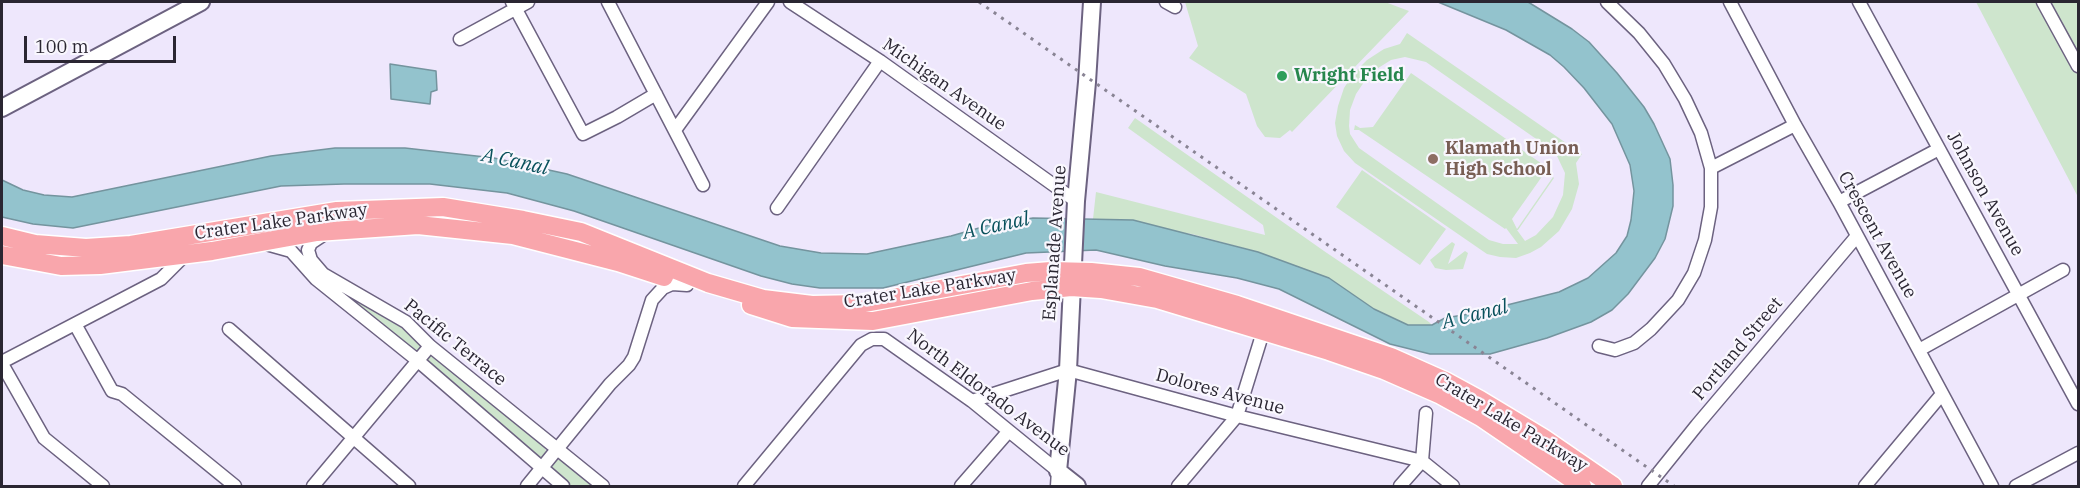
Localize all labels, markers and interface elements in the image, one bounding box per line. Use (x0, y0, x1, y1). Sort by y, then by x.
scale bar (27, 24, 178, 62)
street label: Michigan Avenue (878, 34, 1010, 136)
text: 100 m (35, 35, 89, 58)
place label: Wright Field (1294, 65, 1404, 87)
marker: Wright Field (1275, 69, 1289, 83)
street label: Johnson Avenue (1942, 128, 2028, 260)
place label: Klamath Union High School (1445, 138, 1579, 180)
water label: A Canal (480, 143, 550, 181)
marker: Klamath Union High School (1426, 152, 1440, 166)
street label: Esplanade Avenue (1039, 164, 1071, 322)
street label: Crescent Avenue (1833, 168, 1921, 302)
street label: Crater Lake Parkway (193, 199, 369, 245)
water label: A Canal (961, 207, 1031, 245)
street label: Crater Lake Parkway (842, 265, 1018, 313)
street label: Portland Street (1689, 293, 1787, 405)
street label: Pacific Terrace (399, 295, 511, 391)
water label: A Canal (1439, 295, 1511, 335)
street label: North Eldorado Avenue (902, 325, 1074, 461)
street label: Dolores Avenue (1153, 364, 1287, 420)
street label: Crater Lake Parkway (1431, 369, 1591, 477)

